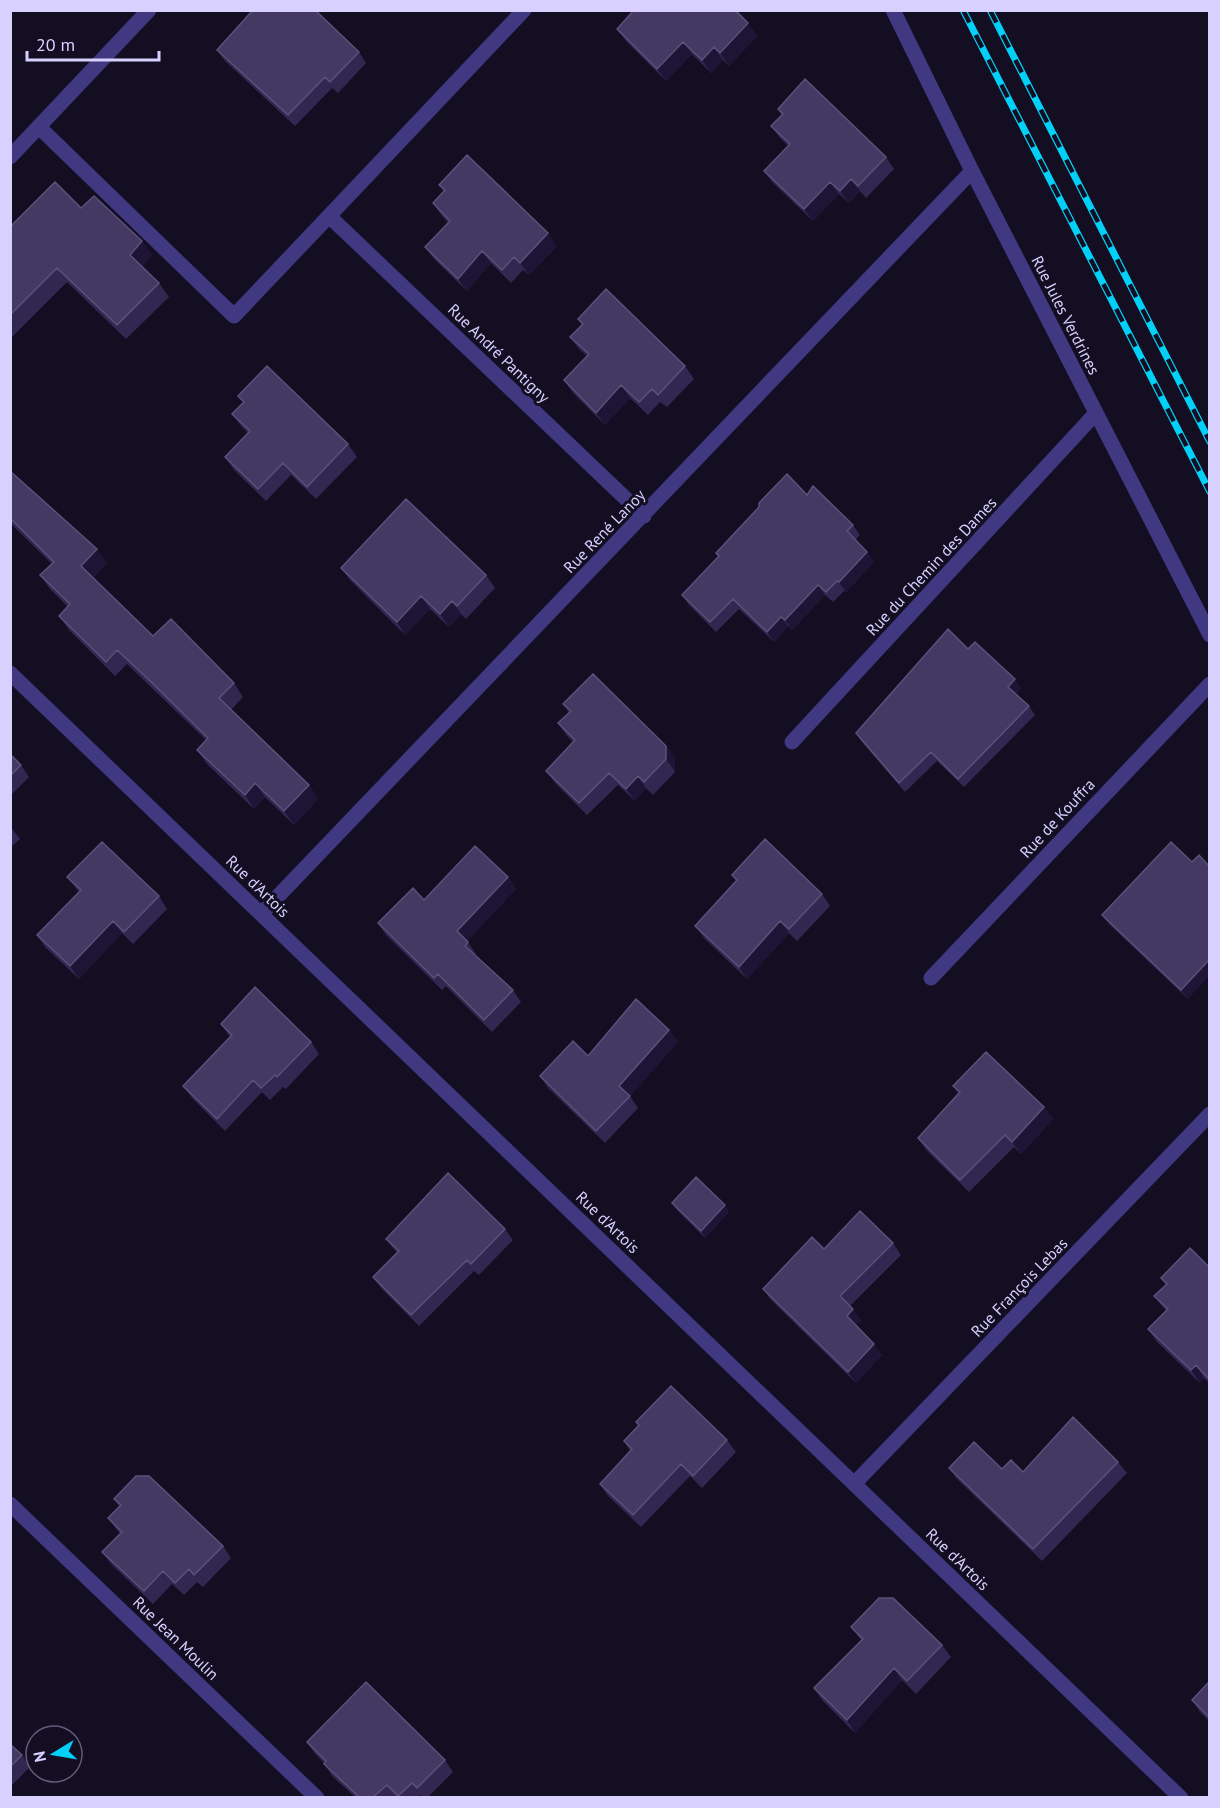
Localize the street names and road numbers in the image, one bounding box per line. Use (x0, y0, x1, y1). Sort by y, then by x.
street label: Rue Jules Verdrines (1027, 252, 1105, 378)
street label: Rue André Pantigny (444, 299, 555, 407)
street label: Rue René Lanoy (559, 484, 649, 577)
street label: Rue du Chemin des Dames (862, 492, 1001, 639)
street label: Rue de Kouffra (1015, 774, 1099, 862)
street label: Rue d'Artois (222, 851, 294, 921)
street label: Rue d'Artois (572, 1187, 644, 1257)
street label: Rue François Lebas (967, 1233, 1072, 1341)
street label: Rue d'Artois (922, 1524, 994, 1594)
street label: Rue Jean Moulin (129, 1592, 223, 1684)

